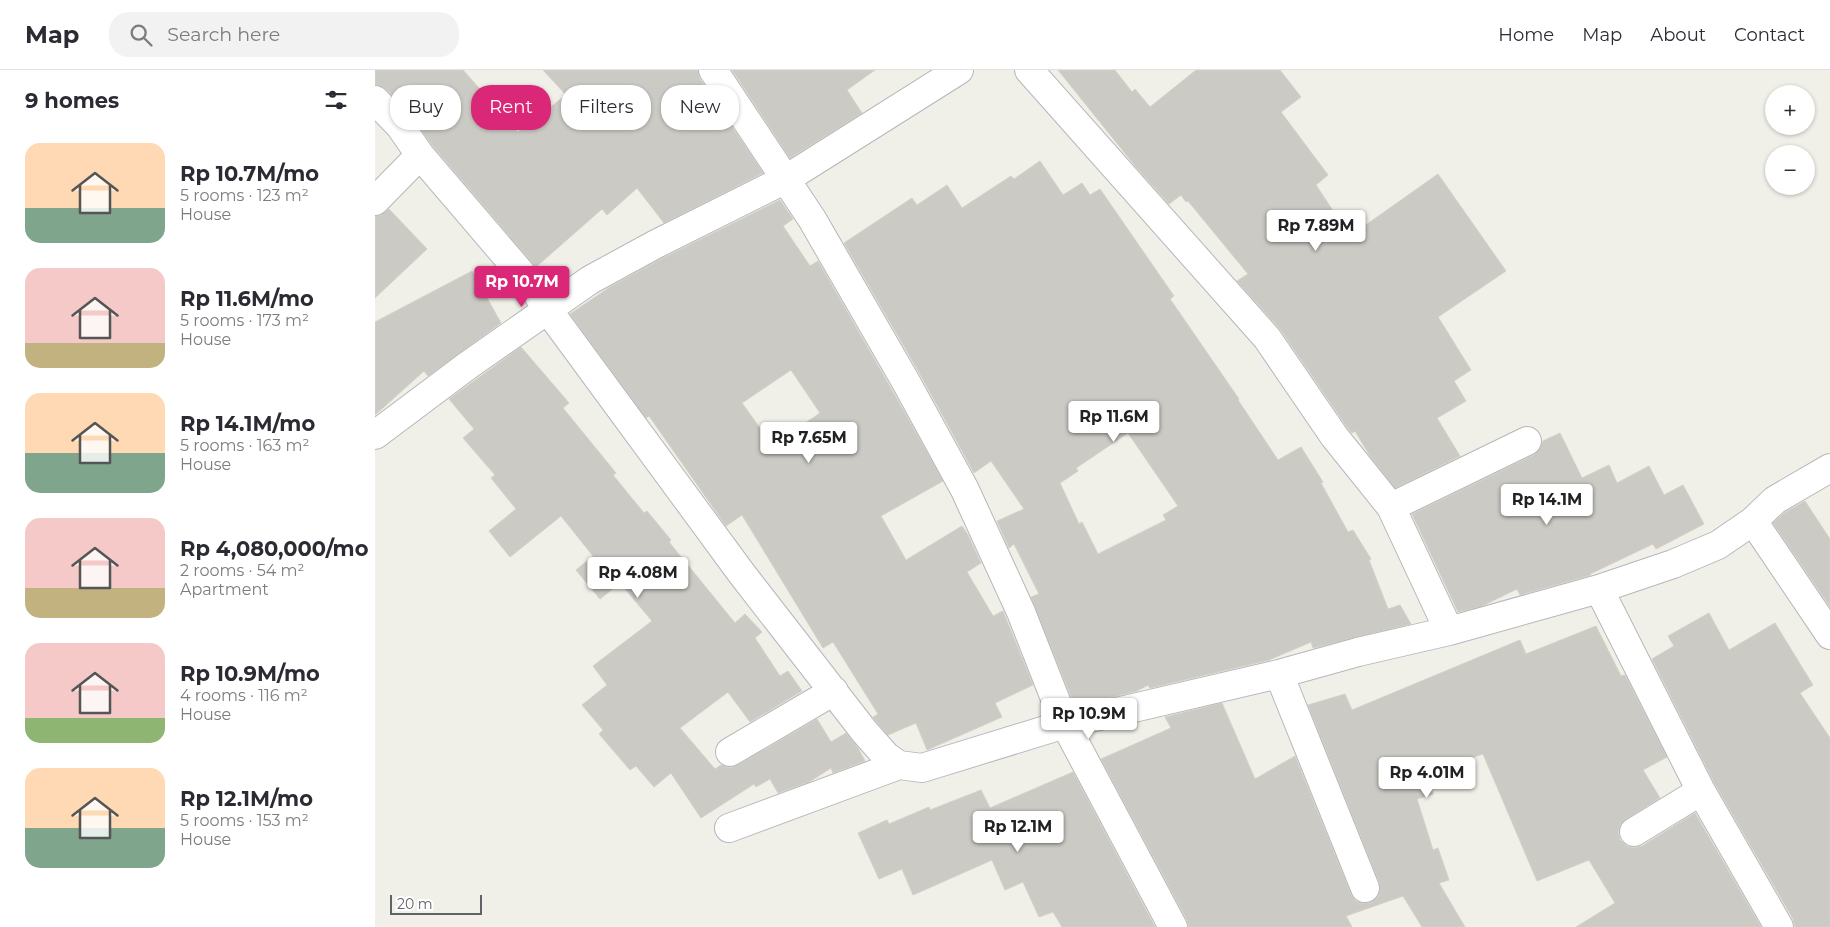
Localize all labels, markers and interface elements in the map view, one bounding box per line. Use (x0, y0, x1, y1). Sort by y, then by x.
search box (109, 12, 459, 57)
text: Map (25, 20, 79, 49)
icon: search (127, 21, 155, 49)
text: Search here (167, 23, 280, 46)
text: Home (1498, 24, 1554, 46)
text: Map (1582, 24, 1622, 46)
text: About (1650, 24, 1706, 46)
text: Contact (1734, 24, 1805, 46)
chip: Buy (390, 85, 461, 130)
chip: Rent (471, 85, 551, 130)
chip: Filters (561, 85, 651, 130)
chip: New (661, 85, 739, 130)
map controls (1765, 85, 1815, 195)
button: + (1765, 85, 1815, 135)
icon: filters (322, 86, 350, 114)
text: 9 homes (25, 88, 119, 113)
button: − (1765, 145, 1815, 195)
text: Rp 10.7M/mo (180, 161, 319, 186)
icon: home (65, 163, 125, 223)
text: 5 rooms · 123 m² (180, 186, 309, 205)
text: House (180, 205, 231, 224)
pin: Rp 7.89M (1264, 210, 1368, 252)
text: Rp 7.89M (1278, 216, 1354, 235)
pin: Rp 10.7M (470, 266, 574, 308)
text: Rp 10.7M (485, 272, 559, 291)
text: Rp 11.6M/mo (180, 286, 314, 311)
icon: home (65, 288, 125, 348)
text: 5 rooms · 173 m² (180, 311, 309, 330)
text: House (180, 330, 231, 349)
pin: Rp 11.6M (1062, 400, 1166, 443)
text: Rp 11.6M (1079, 407, 1149, 426)
text: Rp 14.1M/mo (180, 411, 315, 436)
icon: home (65, 413, 125, 473)
pin: Rp 7.65M (757, 422, 861, 464)
text: Rp 7.65M (771, 428, 847, 447)
text: 5 rooms · 163 m² (180, 436, 309, 455)
text: House (180, 455, 231, 474)
pin: Rp 14.1M (1495, 484, 1599, 526)
text: Rp 14.1M (1512, 490, 1582, 509)
text: Rp 4,080,000/mo (180, 536, 368, 561)
icon: home (65, 538, 125, 598)
pin: Rp 4.08M (586, 556, 690, 599)
text: 2 rooms · 54 m² (180, 561, 304, 580)
text: Rp 4.08M (598, 563, 678, 582)
text: Apartment (180, 580, 269, 599)
text: Rp 10.9M/mo (180, 661, 320, 686)
icon: home (65, 663, 125, 723)
text: 4 rooms · 116 m² (180, 686, 308, 705)
pin: Rp 10.9M (1037, 698, 1141, 740)
text: Rp 10.9M (1052, 704, 1126, 723)
text: House (180, 705, 231, 724)
pin: Rp 4.01M (1375, 756, 1479, 799)
text: Rp 4.01M (1389, 763, 1465, 782)
text: Rp 12.1M/mo (180, 786, 313, 811)
icon: home (65, 788, 125, 848)
pin: Rp 12.1M (966, 810, 1070, 853)
text: 5 rooms · 153 m² (180, 811, 309, 830)
text: Rp 12.1M (984, 817, 1052, 836)
text: House (180, 830, 231, 849)
scale bar (390, 892, 483, 915)
text: 20 m (397, 895, 433, 913)

